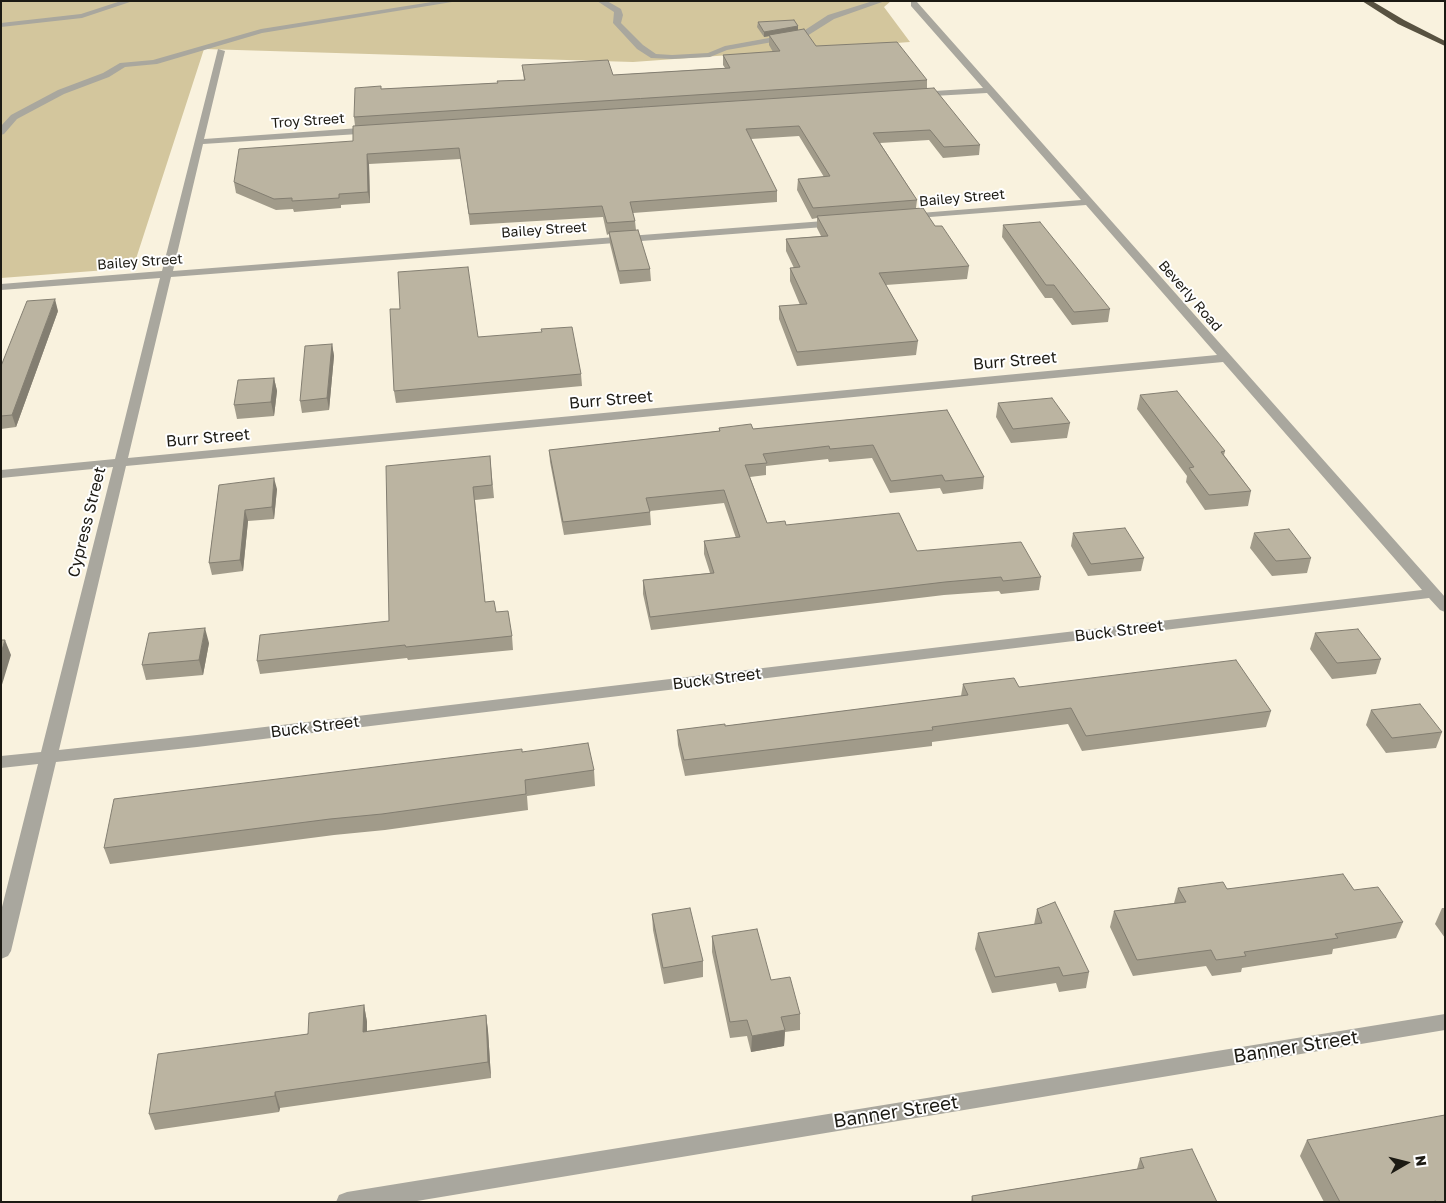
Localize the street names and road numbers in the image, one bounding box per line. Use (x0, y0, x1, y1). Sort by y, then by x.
street label: Troy Street (271, 110, 345, 132)
street label: Bailey Street (918, 186, 1006, 210)
street label: Bailey Street (501, 219, 587, 241)
street label: Bailey Street (97, 251, 183, 273)
street label: Beverly Road (1155, 257, 1225, 335)
street label: Burr Street (972, 348, 1058, 374)
street label: Burr Street (568, 387, 654, 413)
street label: Burr Street (165, 425, 251, 451)
street label: Cypress Street (64, 465, 110, 579)
street label: Buck Street (1073, 616, 1165, 646)
street label: Buck Street (671, 664, 763, 694)
street label: Buck Street (269, 712, 361, 742)
street label: Banner Street (1232, 1026, 1360, 1068)
street label: Banner Street (832, 1091, 960, 1133)

